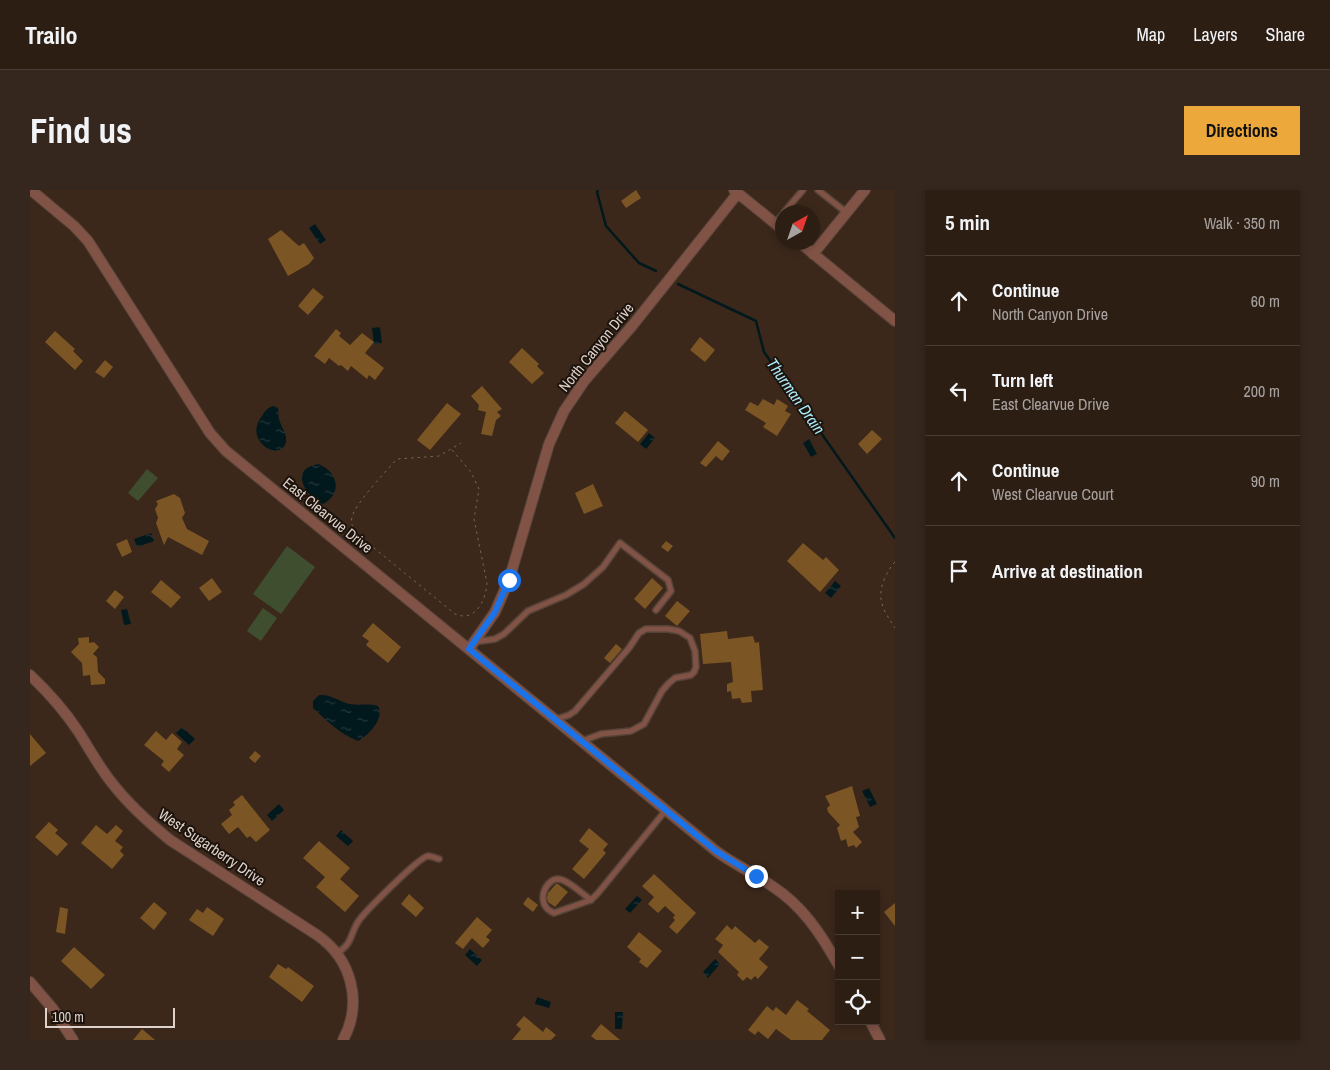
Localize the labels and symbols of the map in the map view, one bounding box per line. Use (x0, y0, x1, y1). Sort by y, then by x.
north arrow (775, 205, 820, 250)
street label: North Canyon Drive (554, 298, 638, 396)
water label: Thurman Drain (762, 354, 830, 438)
street label: East Clearvue Drive (279, 472, 377, 558)
route start (498, 569, 521, 592)
street label: West Sugarberry Drive (154, 803, 270, 891)
route end (745, 865, 768, 888)
scale bar (45, 1005, 175, 1028)

